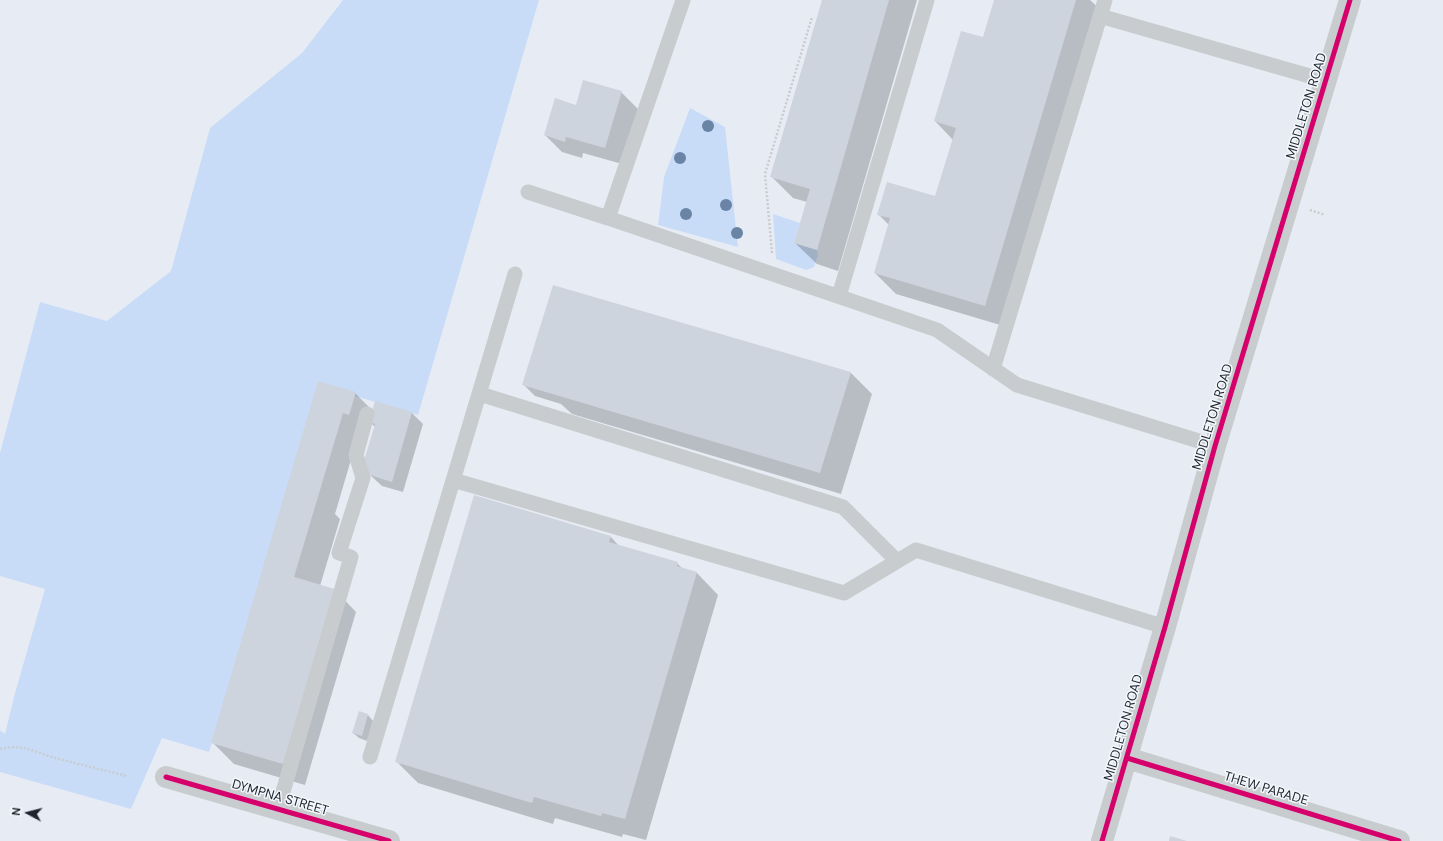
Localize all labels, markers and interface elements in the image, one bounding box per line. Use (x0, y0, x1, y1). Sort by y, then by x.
street label: MIDDLETON ROAD (1283, 51, 1331, 161)
street label: MIDDLETON ROAD (1189, 362, 1237, 472)
street label: MIDDLETON ROAD (1101, 673, 1147, 783)
street label: THEW PARADE (1222, 769, 1310, 809)
street label: DYMPNA STREET (230, 777, 330, 819)
north arrow (8, 793, 48, 833)
text: N (9, 807, 24, 816)

